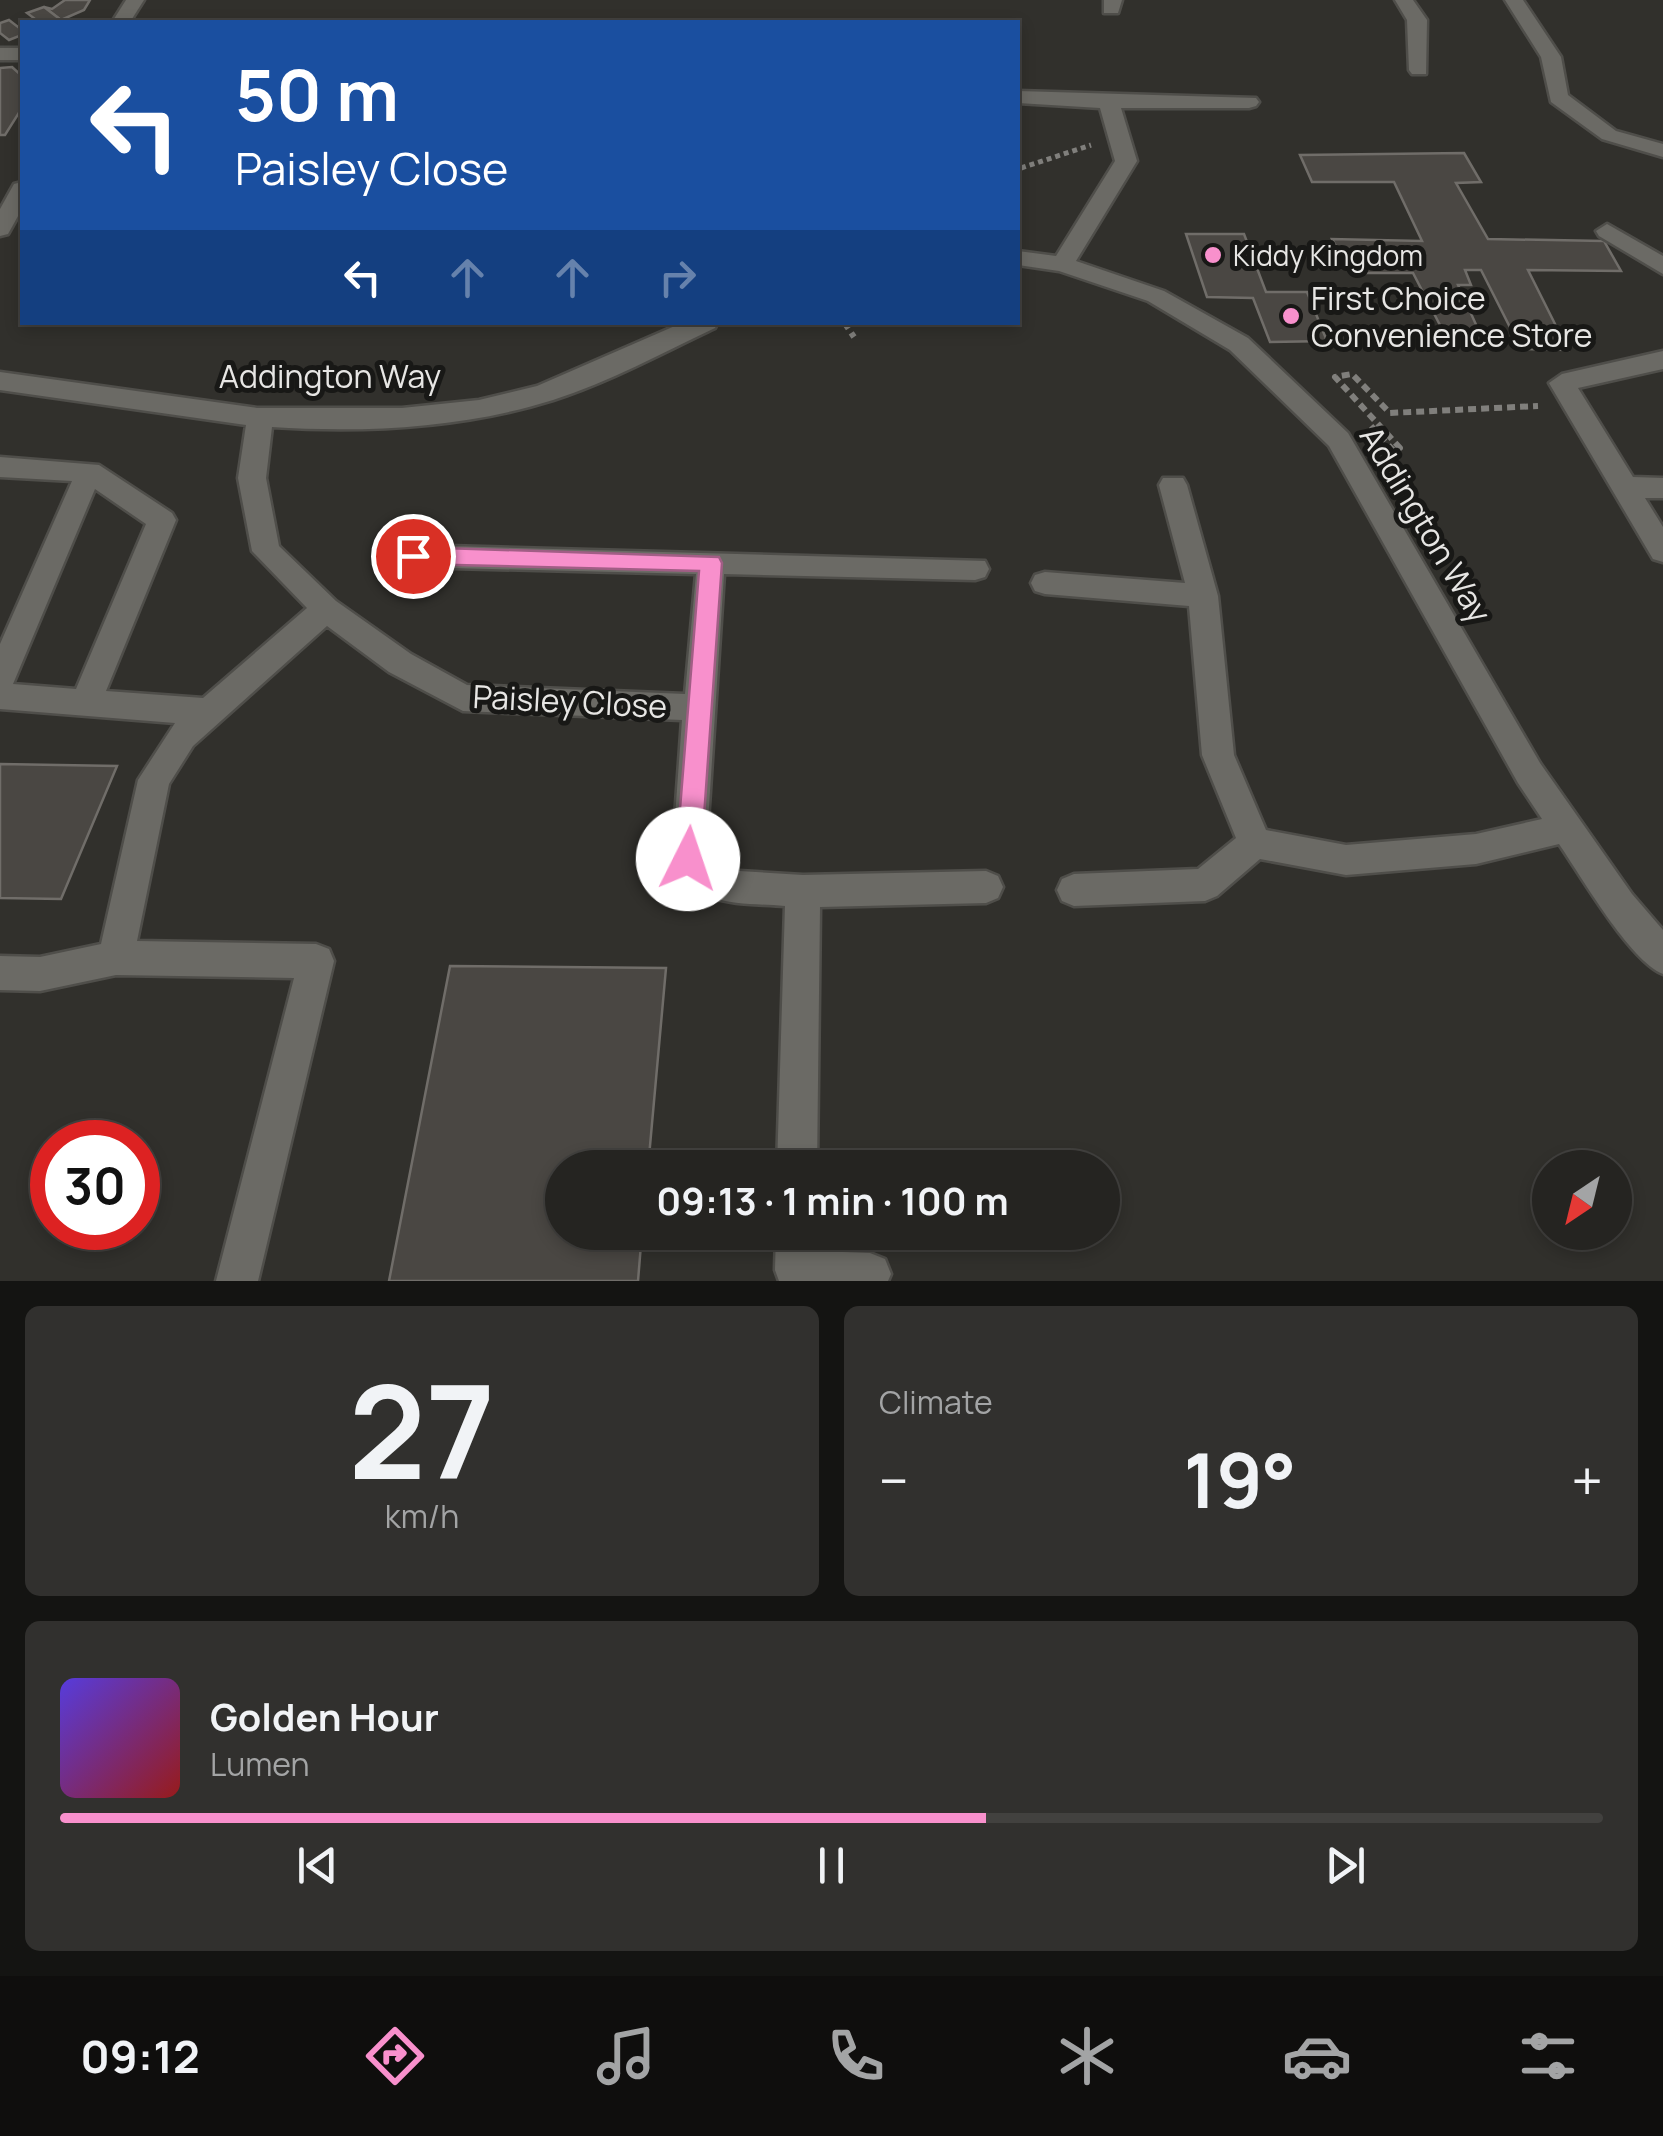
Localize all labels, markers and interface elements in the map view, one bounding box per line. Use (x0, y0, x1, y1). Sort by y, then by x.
text: 50 m (235, 46, 399, 142)
icon: left (70, 60, 200, 190)
text: Paisley Close (235, 137, 508, 199)
place label: Kiddy Kingdom (1233, 236, 1423, 274)
marker: Kiddy Kingdom (1202, 244, 1224, 266)
icon: left (335, 250, 390, 305)
icon: ahead (440, 250, 495, 305)
icon: ahead (545, 250, 600, 305)
icon: right (650, 250, 705, 305)
place label: First Choice Convenience Store (1311, 276, 1592, 357)
marker: First Choice Convenience Store (1280, 305, 1302, 327)
street label: Addington Way (219, 354, 441, 398)
street label: Addington Way (1350, 417, 1502, 631)
pin (371, 514, 456, 599)
icon: arrive (386, 529, 441, 584)
street label: Paisley Close (472, 674, 668, 728)
position arrow (636, 807, 740, 911)
speed limit sign: 30 (30, 1120, 160, 1250)
north arrow (1532, 1150, 1632, 1250)
map controls (1532, 1150, 1632, 1250)
text: 09:13 · 1 min · 100 m (656, 1174, 1009, 1226)
text: 27 (349, 1340, 495, 1518)
text: Climate (879, 1380, 993, 1424)
text: 19° (1183, 1428, 1297, 1531)
text: − (879, 1442, 909, 1518)
text: + (1571, 1442, 1603, 1518)
text: km/h (385, 1494, 459, 1538)
text: Golden Hour (210, 1690, 439, 1742)
text: Lumen (210, 1742, 310, 1786)
icon: previous (290, 1838, 345, 1893)
icon: pause (804, 1838, 859, 1893)
icon: next (1318, 1838, 1373, 1893)
icon: directions (360, 2021, 430, 2091)
icon: music (591, 2021, 661, 2091)
icon: phone (821, 2021, 891, 2091)
icon: climate (1052, 2021, 1122, 2091)
icon: car (1282, 2021, 1352, 2091)
icon: filters (1513, 2021, 1583, 2091)
text: 09:12 (80, 2025, 200, 2087)

